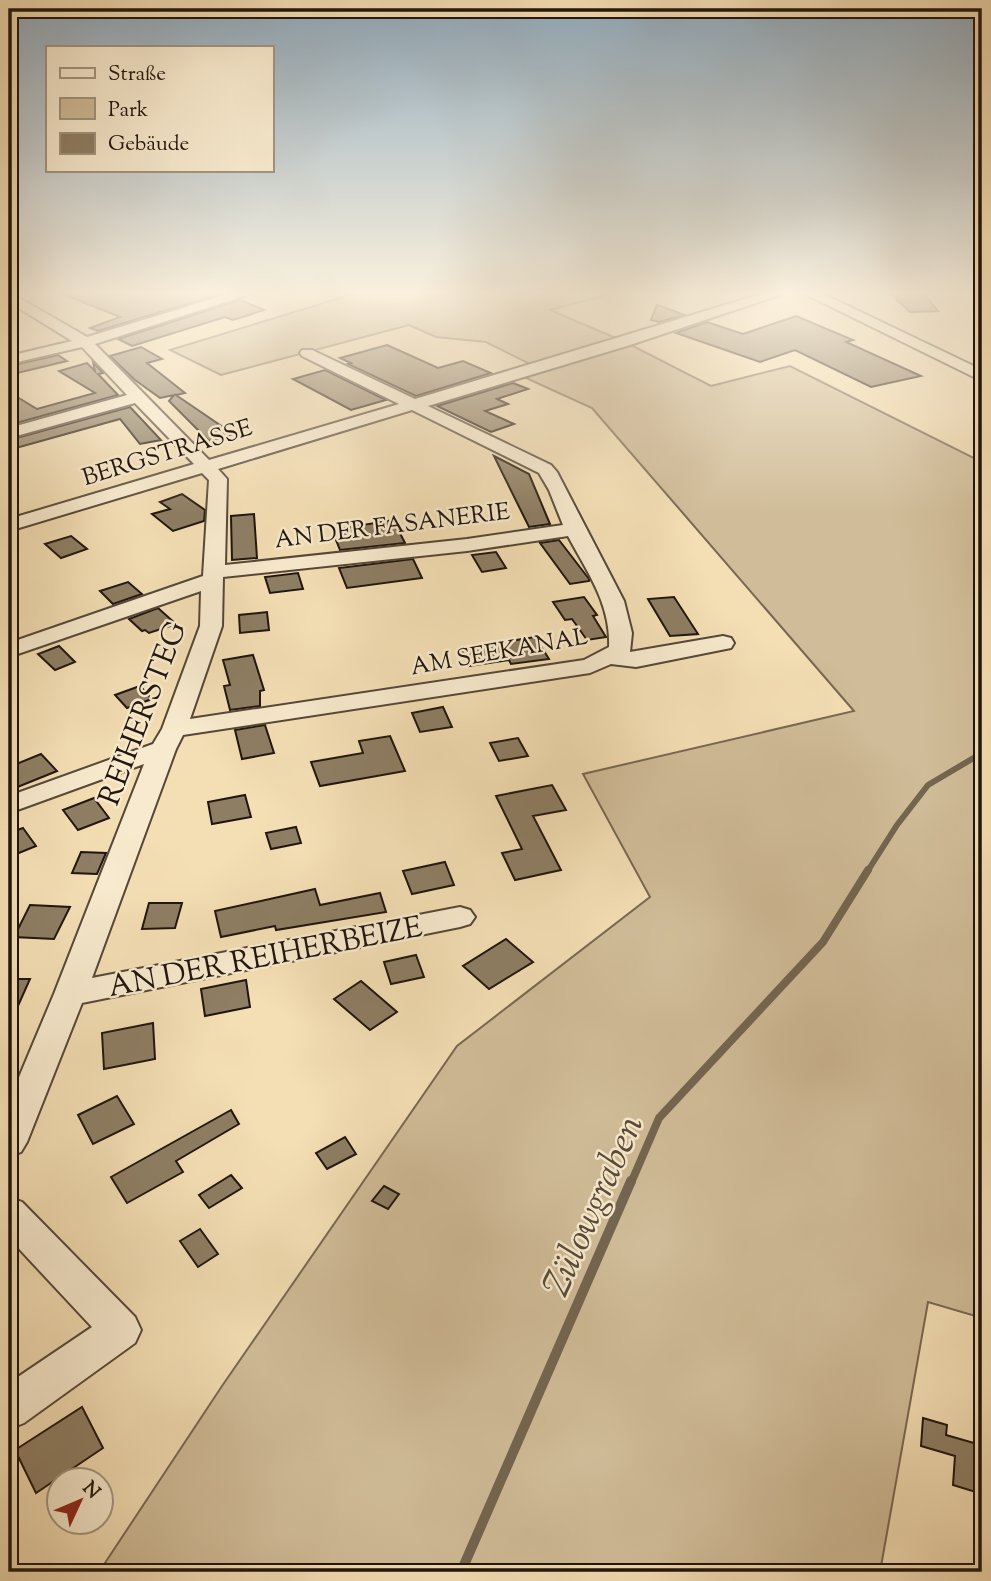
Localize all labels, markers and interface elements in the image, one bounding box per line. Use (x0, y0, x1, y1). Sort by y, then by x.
legend (46, 46, 273, 172)
text: Straße (108, 60, 166, 90)
text: Park (108, 96, 149, 126)
text: Gebäude (108, 130, 189, 160)
street label: BERGSTRASSE (78, 412, 257, 496)
street label: AN DER FASANERIE (273, 496, 512, 558)
street label: REIHERSTEG (89, 616, 199, 812)
street label: AM SEEKANAL (408, 621, 591, 685)
street label: AN DER REIHERBEIZE (105, 907, 426, 1010)
water label: Zülowgraben (532, 1107, 660, 1306)
north arrow (46, 1466, 116, 1536)
text: N (75, 1476, 105, 1506)

